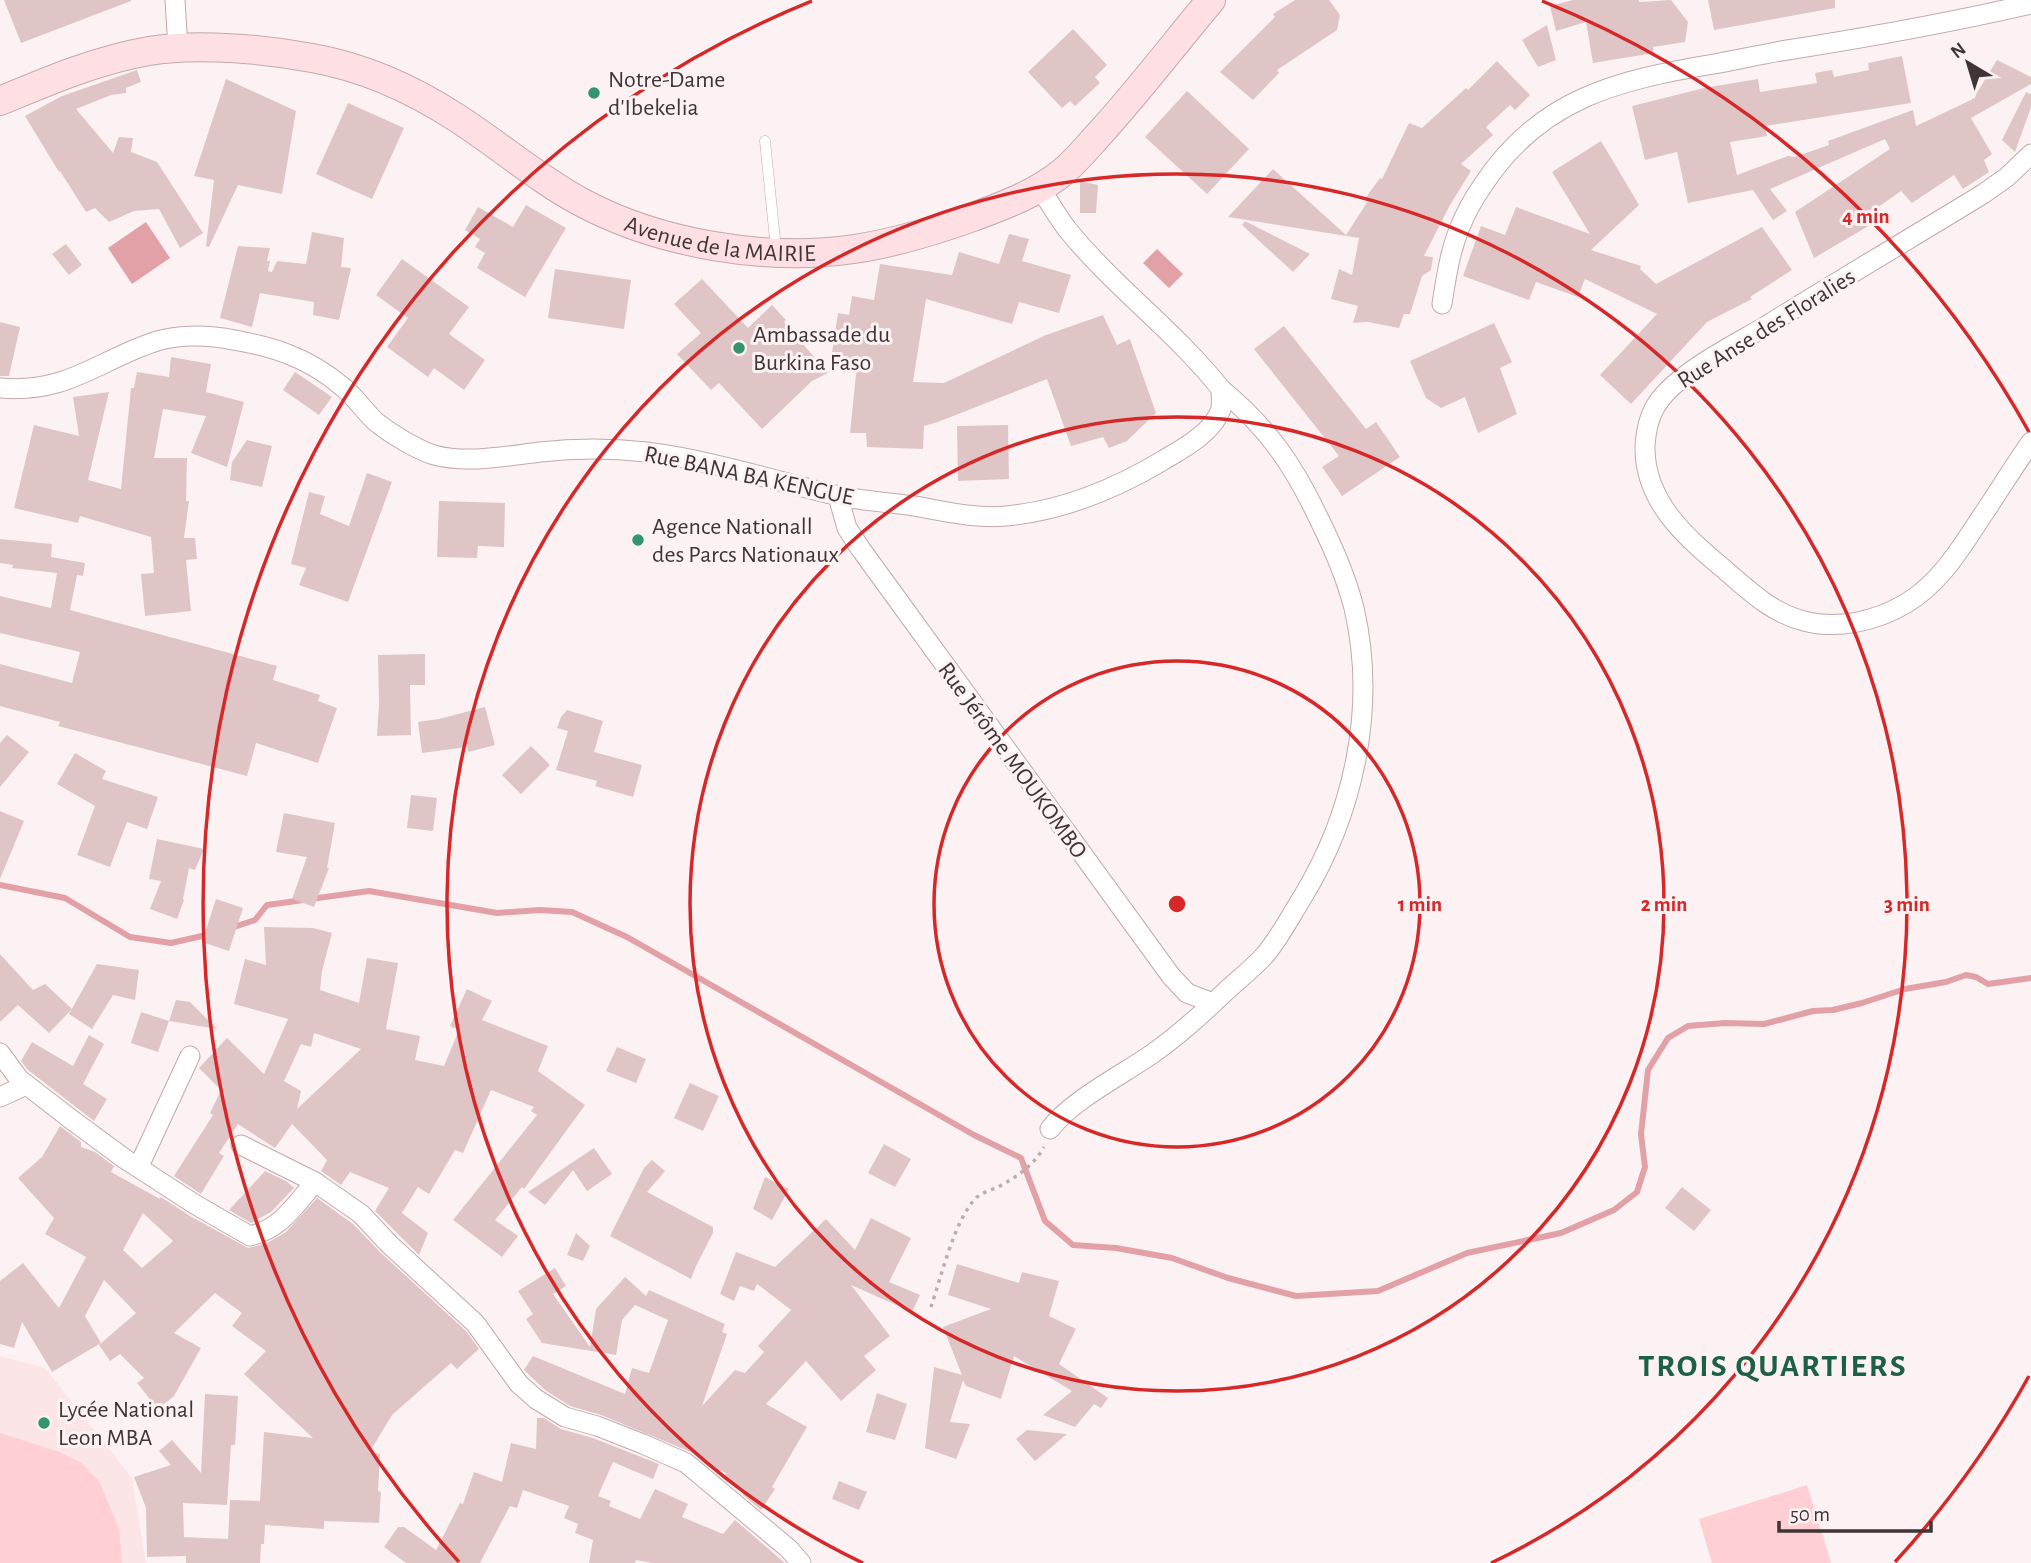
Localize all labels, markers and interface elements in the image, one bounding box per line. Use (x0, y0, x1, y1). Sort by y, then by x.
north arrow (1933, 28, 2003, 98)
text: N (1947, 39, 1970, 62)
place label: Notre-Dame d'Ibekelia (608, 68, 725, 120)
marker: Notre-Dame d'Ibekelia (586, 85, 602, 101)
text: 4 min (1842, 206, 1890, 227)
street label: Avenue de la MAIRIE (621, 212, 816, 266)
street label: Rue Anse des Floralies (1673, 264, 1860, 393)
place label: Ambassade du Burkina Faso (753, 323, 890, 375)
marker: Ambassade du Burkina Faso (731, 340, 747, 356)
street label: Rue BANA BA KENGUE (642, 442, 856, 510)
place label: Agence Nationall des Parcs Nationaux (652, 515, 840, 567)
marker: Agence Nationall des Parcs Nationaux (630, 532, 646, 548)
street label: Rue Jérôme MOUKOMBO (933, 658, 1091, 863)
centre of rings (1165, 892, 1189, 916)
text: 1 min (1398, 894, 1442, 915)
text: 2 min (1641, 894, 1687, 915)
text: 3 min (1884, 894, 1930, 915)
district label: TROIS QUARTIERS (1638, 1350, 1908, 1383)
place label: Lycée National Leon MBA (58, 1398, 194, 1450)
marker: Lycée National Leon MBA (36, 1415, 52, 1431)
scale bar (1779, 1490, 1931, 1534)
text: 50 m (1790, 1504, 1830, 1525)

